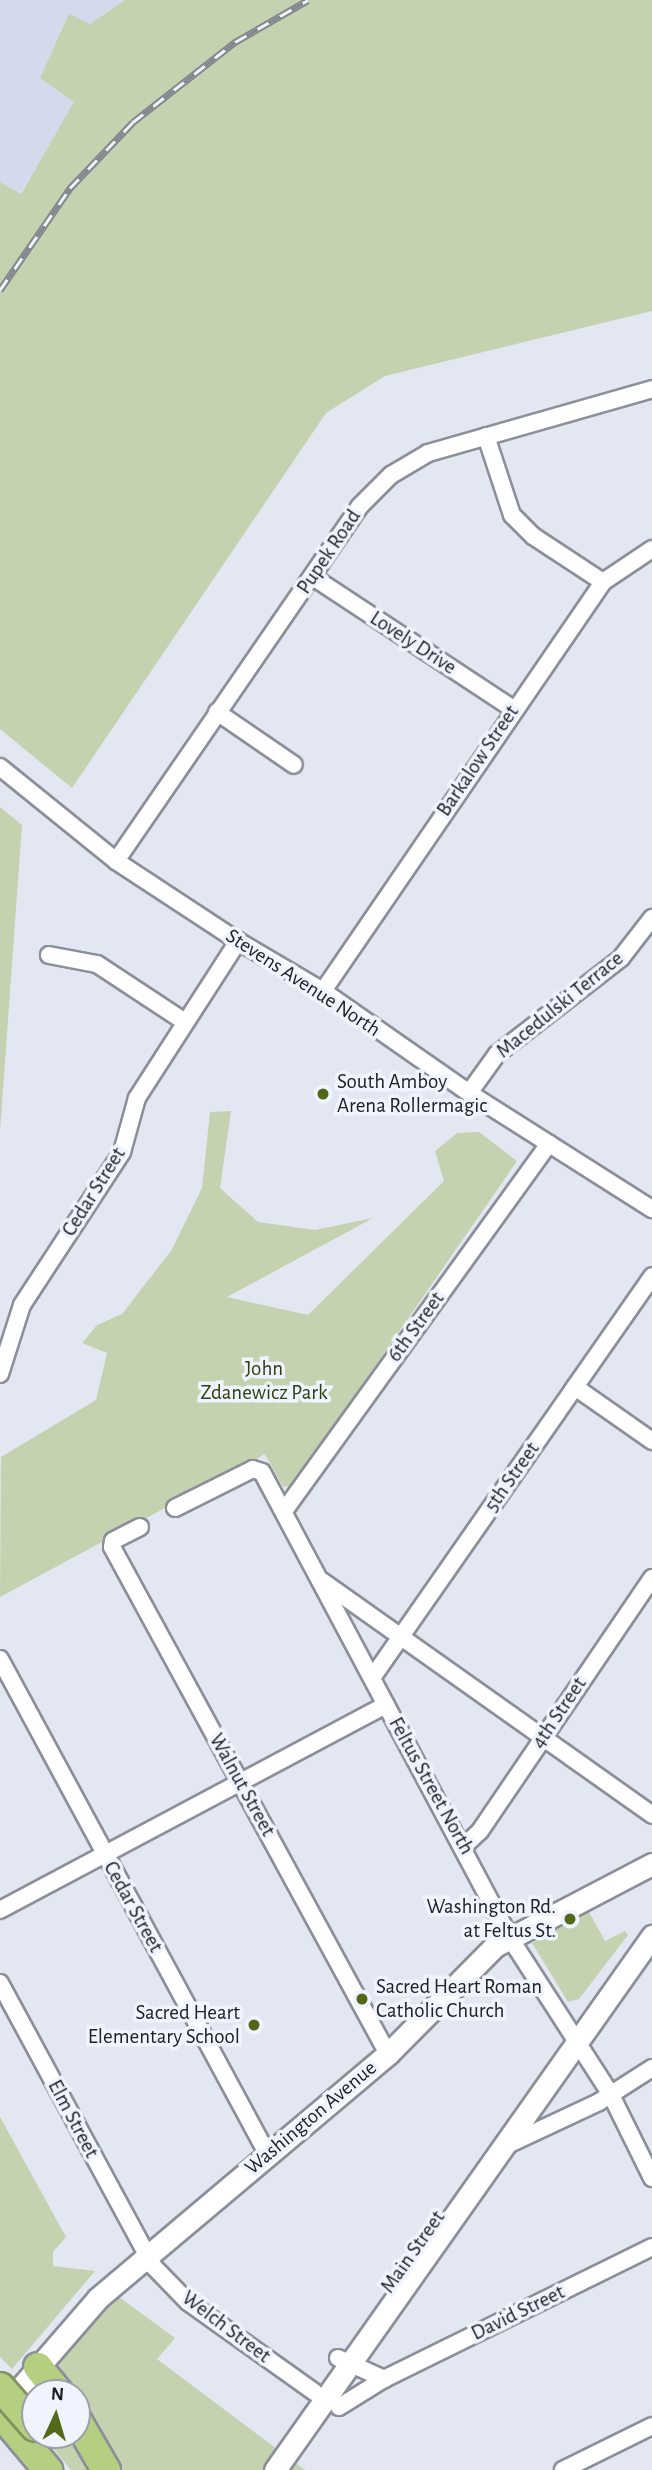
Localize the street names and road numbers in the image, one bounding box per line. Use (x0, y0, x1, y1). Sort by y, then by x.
street label: Pupek Road (292, 505, 366, 599)
street label: Lovely Drive (365, 606, 461, 680)
street label: Barkalow Street (432, 701, 524, 821)
street label: Stevens Avenue North (221, 924, 385, 1042)
street label: Macedulski Terrace (492, 946, 628, 1064)
street label: Cedar Street (57, 1143, 131, 1241)
street label: 6th Street (382, 1287, 450, 1367)
street label: 5th Street (479, 1437, 545, 1517)
street label: 4th Street (526, 1673, 592, 1753)
street label: Feltus Street North (383, 1713, 479, 1859)
street label: Walnut Street (203, 1729, 281, 1841)
street label: Cedar Street (98, 1857, 168, 1957)
street label: Washington Avenue (240, 2056, 382, 2180)
street label: Elm Street (42, 2076, 104, 2162)
street label: Main Street (375, 2206, 451, 2298)
street label: David Street (467, 2280, 569, 2346)
street label: Welch Street (177, 2285, 275, 2369)

